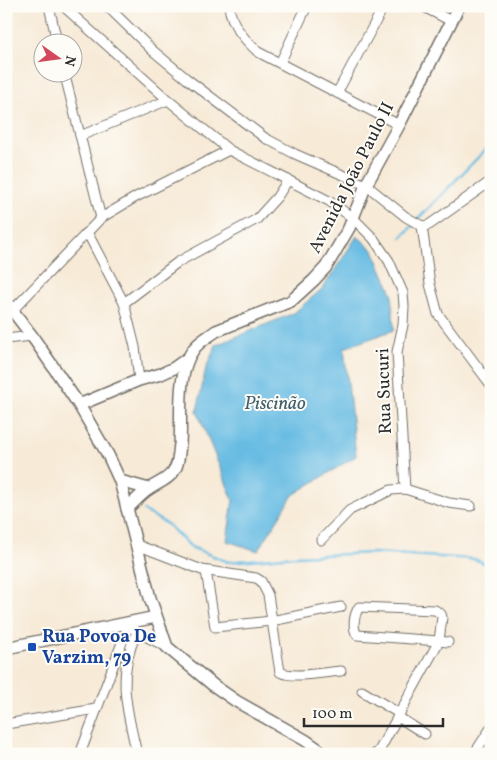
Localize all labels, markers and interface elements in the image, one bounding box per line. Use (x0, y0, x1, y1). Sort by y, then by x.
north arrow (32, 32, 82, 82)
text: N (59, 54, 80, 68)
street label: Avenida João Paulo II (303, 98, 401, 258)
street label: Rua Sucuri (371, 347, 399, 435)
water label: Piscinão (244, 391, 306, 417)
place label: Rua Povoa De Varzim, 79 (42, 625, 156, 671)
marker: Rua Povoa De Varzim, 79 (26, 641, 38, 653)
scale bar (304, 695, 443, 727)
text: 100 m (312, 704, 352, 725)

